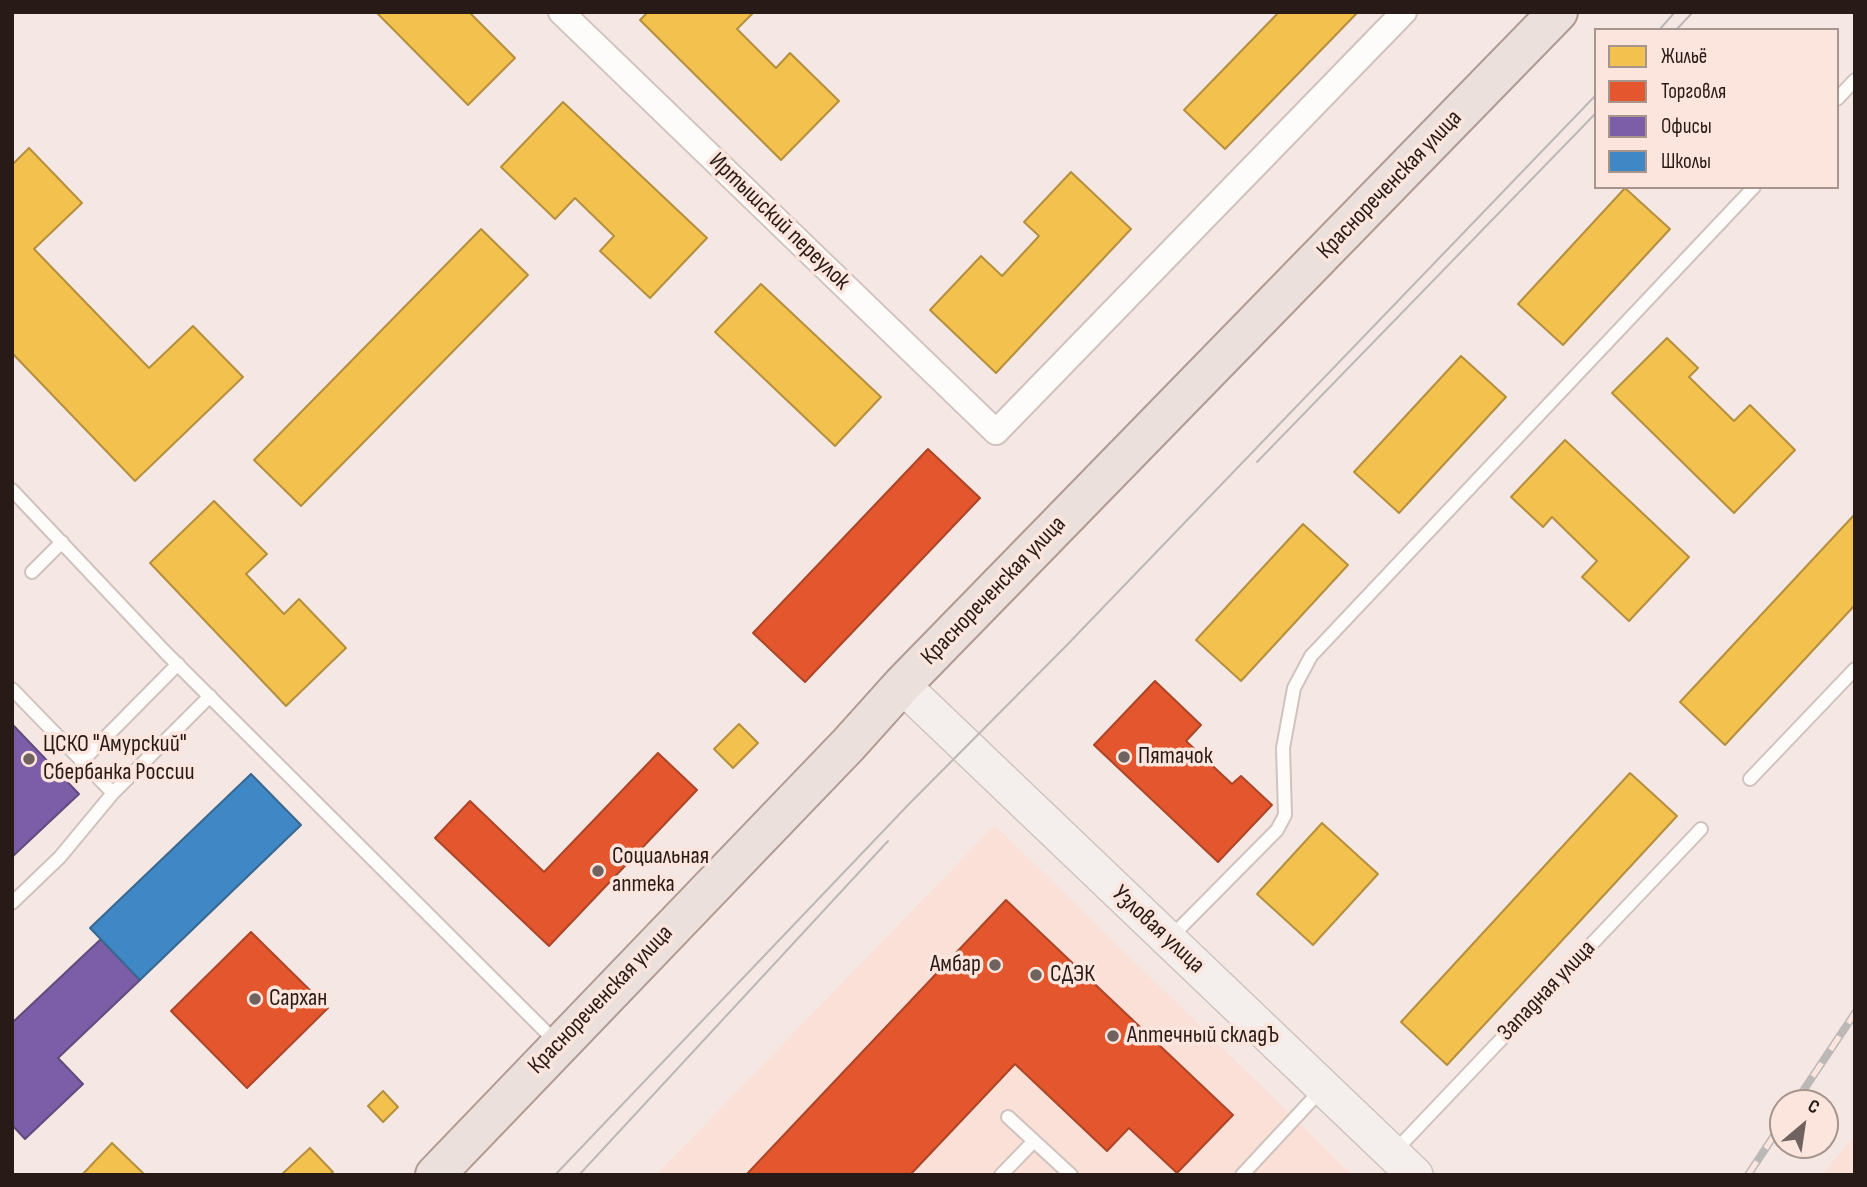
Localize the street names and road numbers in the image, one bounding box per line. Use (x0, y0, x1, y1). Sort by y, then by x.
street label: Краснореченская улица (1312, 104, 1468, 266)
street label: Иртышский переулок (702, 147, 856, 297)
street label: Краснореченская улица (916, 510, 1072, 672)
street label: Узловая улица (1106, 880, 1210, 980)
street label: Краснореченская улица (523, 919, 679, 1081)
street label: Западная улица (1492, 935, 1602, 1047)

